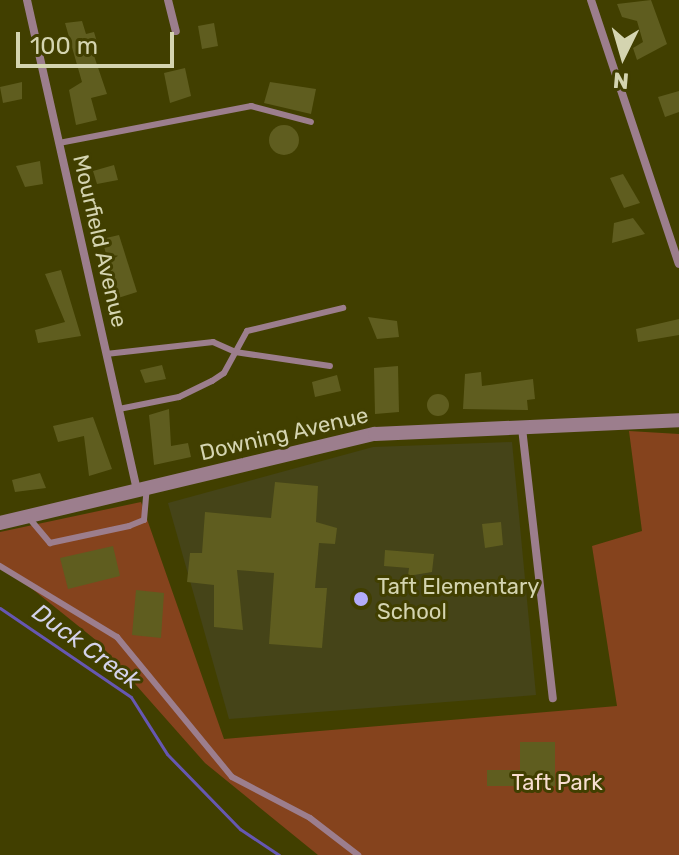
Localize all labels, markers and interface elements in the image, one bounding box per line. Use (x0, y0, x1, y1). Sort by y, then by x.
scale bar (20, 16, 178, 66)
north arrow (583, 16, 663, 96)
text: 100 m (30, 32, 98, 60)
text: N (612, 66, 630, 95)
street label: Mourfield Avenue (67, 152, 133, 330)
street label: Downing Avenue (197, 402, 371, 466)
place label: Taft Elementary School (377, 573, 540, 624)
marker: Taft Elementary School (352, 590, 370, 608)
water label: Duck Creek (26, 598, 146, 696)
park label: Taft Park (512, 770, 602, 796)

